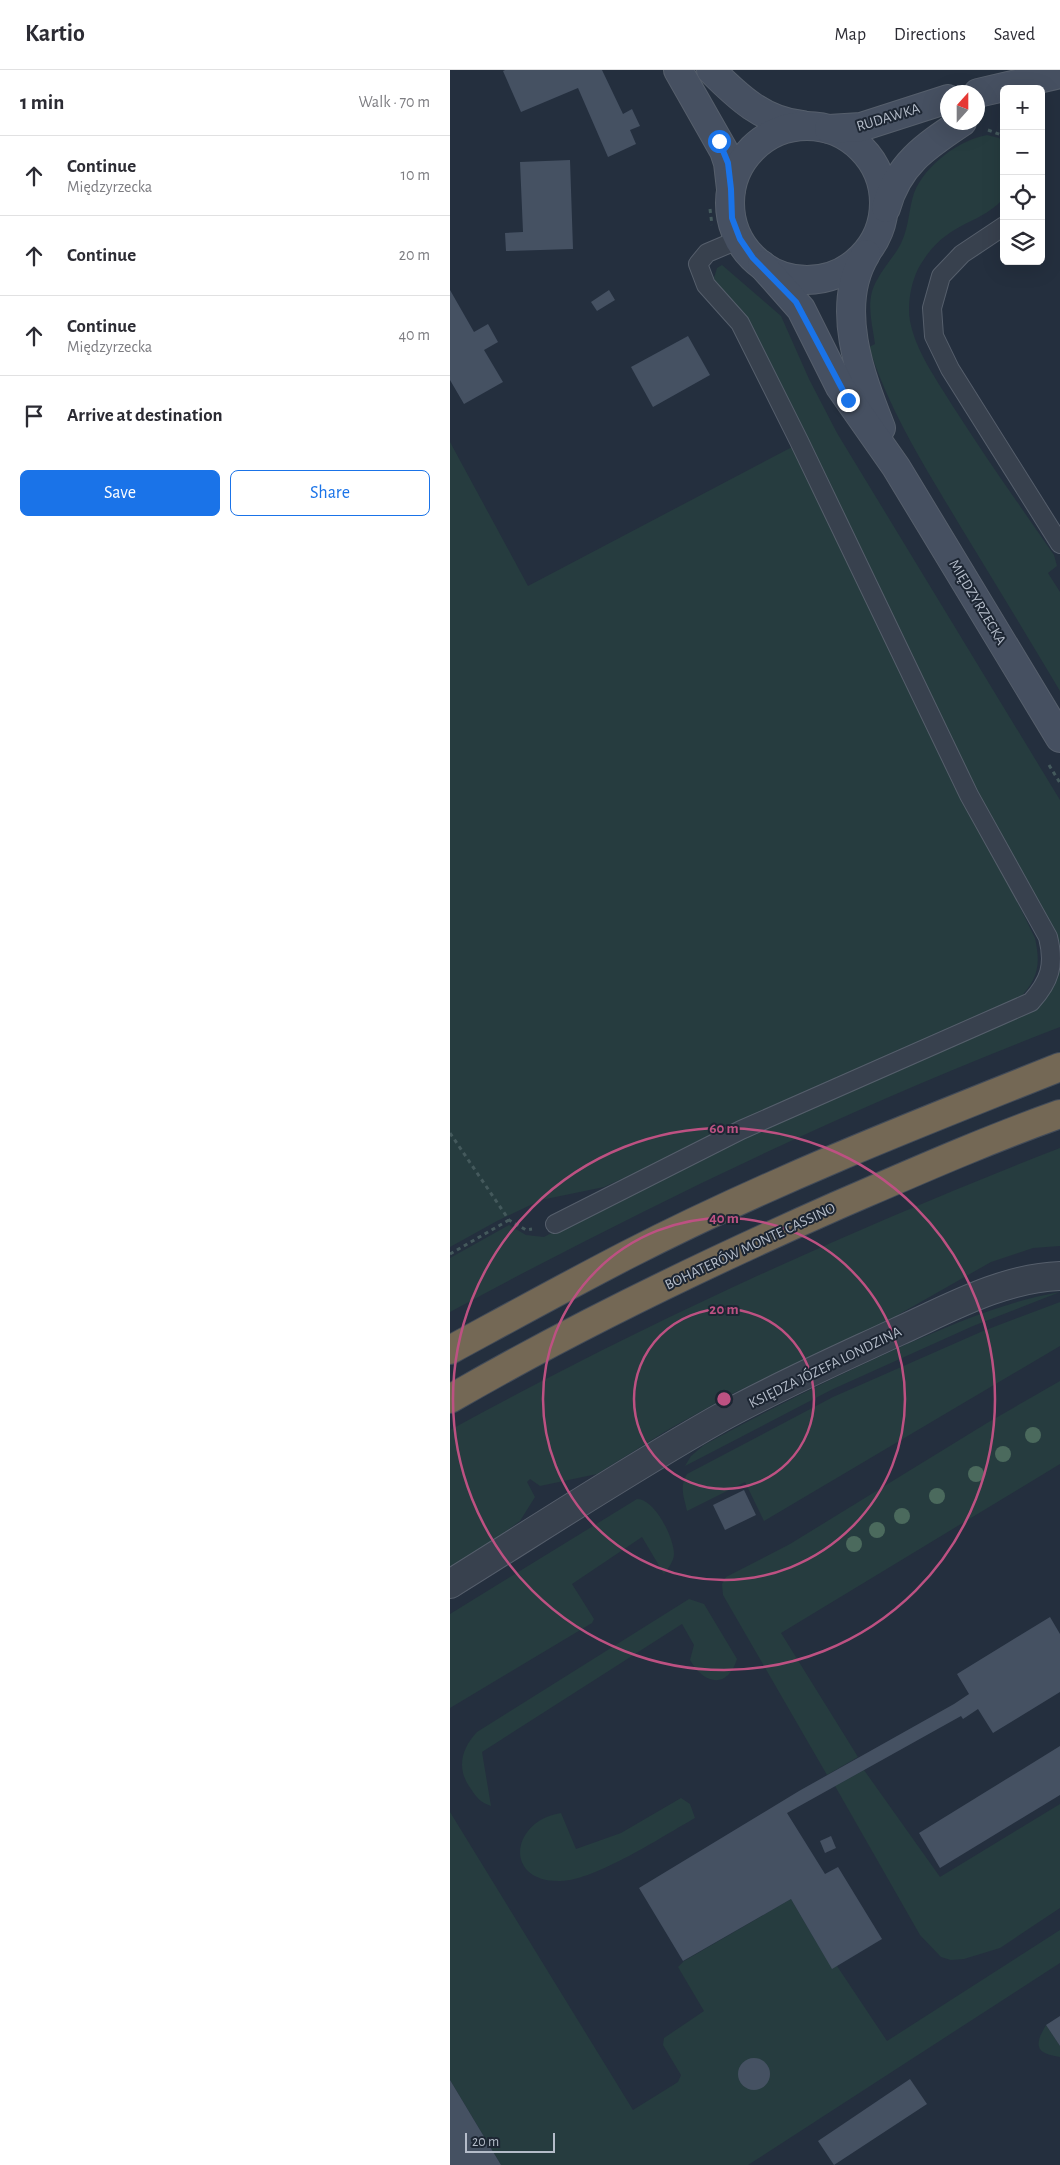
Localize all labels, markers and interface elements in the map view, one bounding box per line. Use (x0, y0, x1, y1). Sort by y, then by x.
text: Kartio (25, 22, 85, 46)
text: Map (835, 26, 866, 44)
text: Directions (894, 26, 966, 44)
text: Saved (994, 26, 1035, 44)
north arrow (940, 85, 985, 130)
map controls (1000, 85, 1045, 265)
button: + (1000, 85, 1045, 130)
text: 1 min (20, 92, 64, 113)
text: Walk · 70 m (358, 94, 430, 110)
street label: RUDAWKA (855, 101, 922, 134)
route start (708, 130, 731, 153)
button: − (1000, 130, 1045, 175)
text: Continue (67, 157, 136, 176)
icon: ahead (20, 162, 48, 190)
text: 10 m (401, 167, 430, 183)
button: locate (1000, 175, 1045, 220)
text: Międzyrzecka (67, 179, 152, 195)
button: layers (1000, 220, 1045, 265)
icon: ahead (20, 242, 48, 270)
text: Continue (67, 246, 136, 265)
text: 20 m (399, 247, 430, 263)
text: Continue (67, 317, 136, 336)
icon: ahead (20, 322, 48, 350)
text: 40 m (398, 327, 430, 343)
text: Międzyrzecka (67, 339, 152, 355)
route end (837, 389, 860, 412)
icon: arrive (20, 402, 48, 430)
text: Arrive at destination (67, 406, 223, 425)
button: Save (20, 470, 220, 516)
button: Share (230, 470, 430, 516)
street label: MIĘDZYRZECKA (946, 557, 1009, 648)
text: 60 m (709, 1121, 739, 1136)
street label: BOHATERÓW MONTE CASSINO (662, 1198, 838, 1293)
text: 40 m (709, 1211, 739, 1226)
text: 20 m (709, 1302, 739, 1317)
street label: KSIĘDZA JÓZEFA LONDZINA (746, 1322, 904, 1411)
centre of rings (715, 1390, 733, 1408)
scale bar (465, 2130, 555, 2153)
text: 20 m (472, 2135, 499, 2149)

